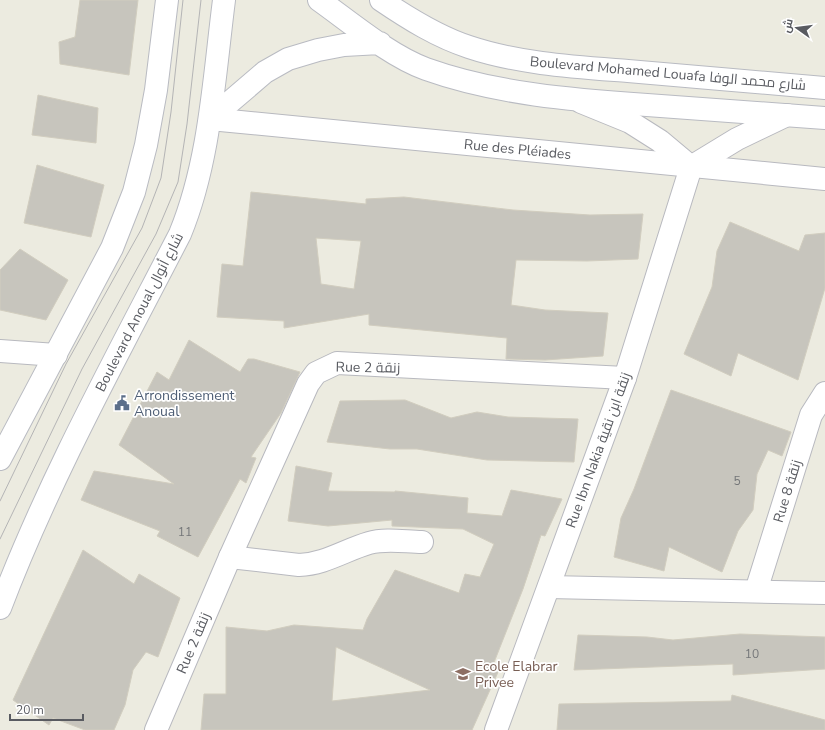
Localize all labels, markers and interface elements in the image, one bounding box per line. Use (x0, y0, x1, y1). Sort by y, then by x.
north arrow (777, 8, 817, 48)
text: ش (779, 17, 797, 34)
street label: Boulevard Mohamed Louafa شارع محمد الوفا (529, 52, 807, 95)
street label: Rue des Pléiades (463, 135, 572, 164)
street label: Boulevard Anoual شارع أنوال (91, 229, 188, 395)
street label: Rue 2 زنقة (335, 357, 401, 378)
street label: Rue Ibn Nakia زنقة ابن نقية (561, 370, 636, 531)
place label: Arrondissement Anoual (134, 386, 235, 421)
public building icon: Arrondissement Anoual (113, 394, 131, 412)
street label: Rue 8 زنقة (769, 457, 806, 525)
house number: 5 (733, 473, 741, 489)
house number: 11 (178, 524, 192, 540)
street label: Rue 2 زنقة (172, 610, 215, 677)
house number: 10 (745, 646, 759, 662)
place label: Ecole Elabrar Privee (475, 657, 558, 692)
school or university icon: Ecole Elabrar Privee (454, 665, 472, 683)
scale bar (10, 696, 83, 722)
text: 20 m (16, 702, 44, 718)

